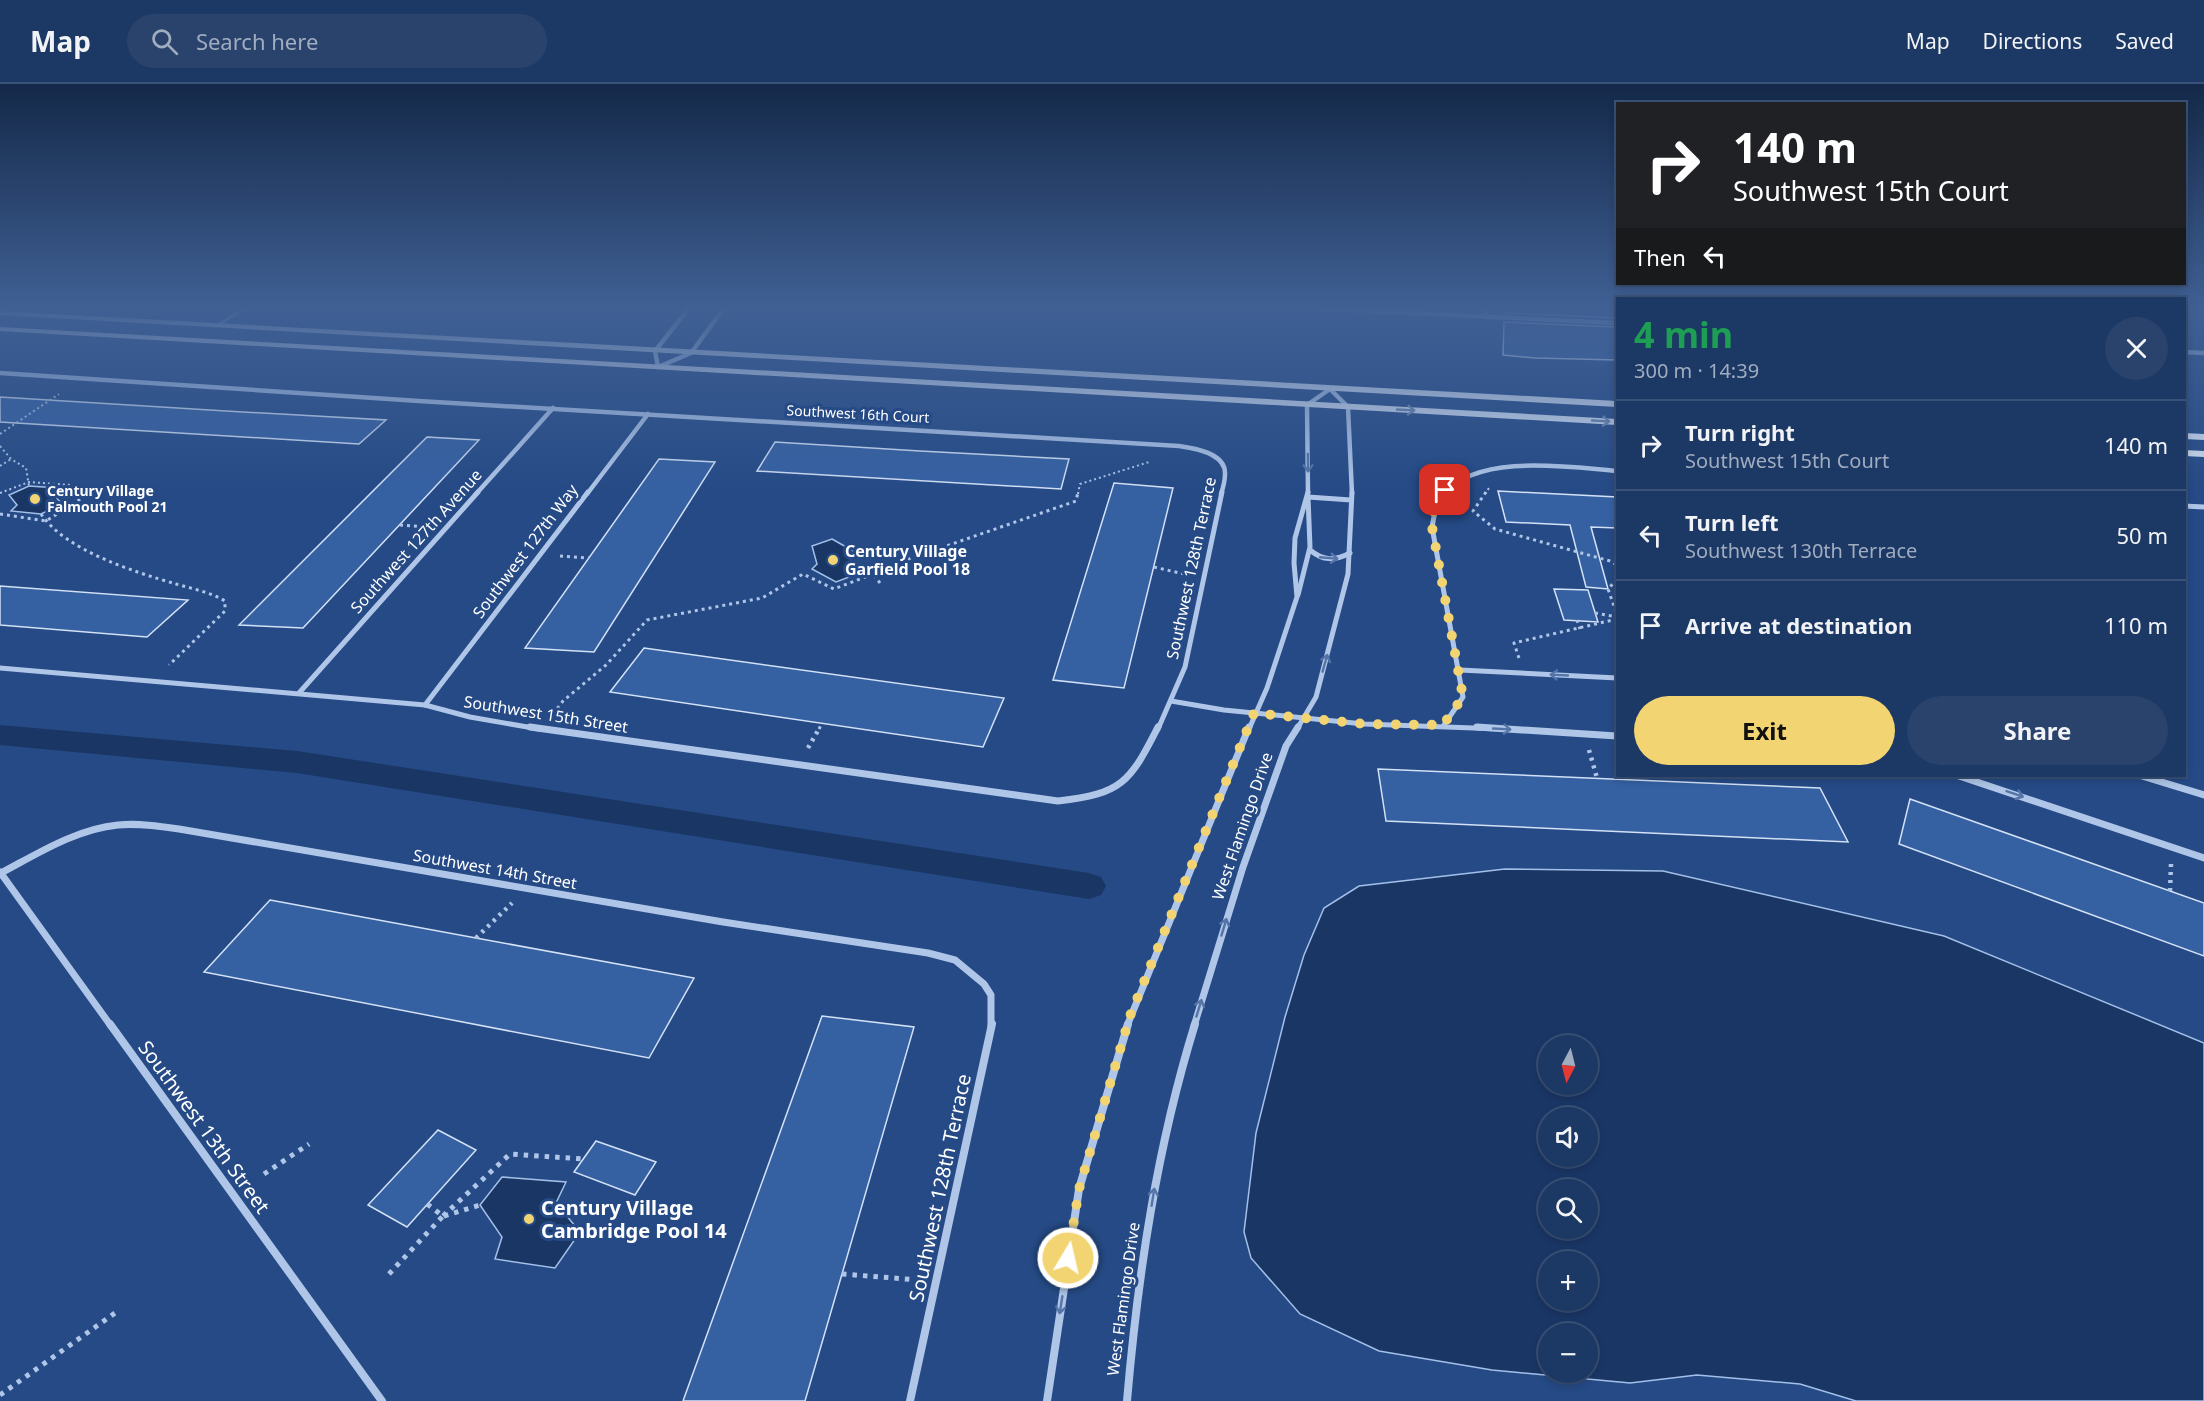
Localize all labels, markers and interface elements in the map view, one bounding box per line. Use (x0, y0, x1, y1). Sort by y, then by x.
search box (127, 14, 547, 68)
text: Map (30, 22, 91, 60)
icon: search (148, 25, 181, 58)
text: Search here (196, 26, 318, 56)
text: Map (1906, 27, 1950, 55)
text: Directions (1983, 27, 2082, 55)
text: Saved (2115, 27, 2174, 55)
text: 140 m (1733, 118, 1857, 175)
icon: right (1634, 126, 1712, 204)
text: Southwest 15th Court (1733, 172, 2009, 209)
icon: left (1698, 240, 1731, 273)
text: Then (1634, 242, 1686, 272)
text: 4 min (1634, 310, 1733, 359)
button: close (2105, 317, 2168, 380)
text: 300 m · 14:39 (1634, 357, 1759, 384)
street label: Southwest 16th Court (786, 400, 930, 427)
one-way arrow (1396, 405, 1415, 416)
one-way arrow (1590, 416, 1610, 427)
text: Turn right (1685, 417, 1795, 447)
icon: right (1634, 429, 1667, 462)
text: 140 m (2104, 430, 2168, 460)
text: Southwest 15th Court (1685, 447, 1889, 474)
one-way arrow (1302, 453, 1314, 473)
street label: Southwest 127th Avenue (345, 464, 487, 618)
pin (1419, 464, 1470, 515)
icon: arrive (1428, 473, 1461, 506)
street label: Southwest 128th Terrace (1161, 475, 1221, 661)
street label: Southwest 127th Way (467, 479, 583, 622)
place label: Century Village Falmouth Pool 21 (47, 481, 168, 516)
marker: Century Village Falmouth Pool 21 (28, 492, 42, 506)
text: Turn left (1685, 507, 1779, 537)
icon: left (1634, 519, 1667, 552)
text: 50 m (2117, 520, 2168, 550)
text: Southwest 130th Terrace (1685, 537, 1917, 564)
place label: Century Village Garfield Pool 18 (845, 540, 970, 580)
marker: Century Village Garfield Pool 18 (826, 553, 840, 567)
one-way arrow (1319, 553, 1339, 564)
icon: arrive (1634, 609, 1667, 642)
text: Arrive at destination (1685, 610, 1912, 640)
text: 110 m (2104, 610, 2168, 640)
one-way arrow (1320, 654, 1332, 673)
one-way arrow (1549, 670, 1569, 681)
street label: Southwest 15th Street (462, 690, 630, 738)
button: Exit (1634, 696, 1895, 765)
button: Share (1907, 696, 2168, 765)
one-way arrow (1491, 724, 1511, 735)
street label: West Flamingo Drive (1206, 749, 1278, 903)
one-way arrow (2005, 790, 2024, 801)
street label: Southwest 14th Street (411, 844, 579, 894)
one-way arrow (1219, 918, 1230, 937)
one-way arrow (1194, 999, 1205, 1018)
street label: Southwest 13th Street (132, 1035, 276, 1219)
north arrow (1538, 1035, 1598, 1095)
map controls (1538, 1035, 1598, 1383)
street label: Southwest 128th Terrace (902, 1071, 977, 1304)
button: sound (1538, 1107, 1598, 1167)
button: search (1538, 1179, 1598, 1239)
one-way arrow (1147, 1188, 1158, 1208)
place label: Century Village Cambridge Pool 14 (541, 1194, 727, 1244)
marker: Century Village Cambridge Pool 14 (522, 1212, 536, 1226)
street label: West Flamingo Drive (1101, 1221, 1145, 1377)
position arrow (1036, 1226, 1100, 1290)
button: + (1538, 1251, 1598, 1311)
one-way arrow (1055, 1295, 1066, 1314)
button: − (1538, 1323, 1598, 1383)

